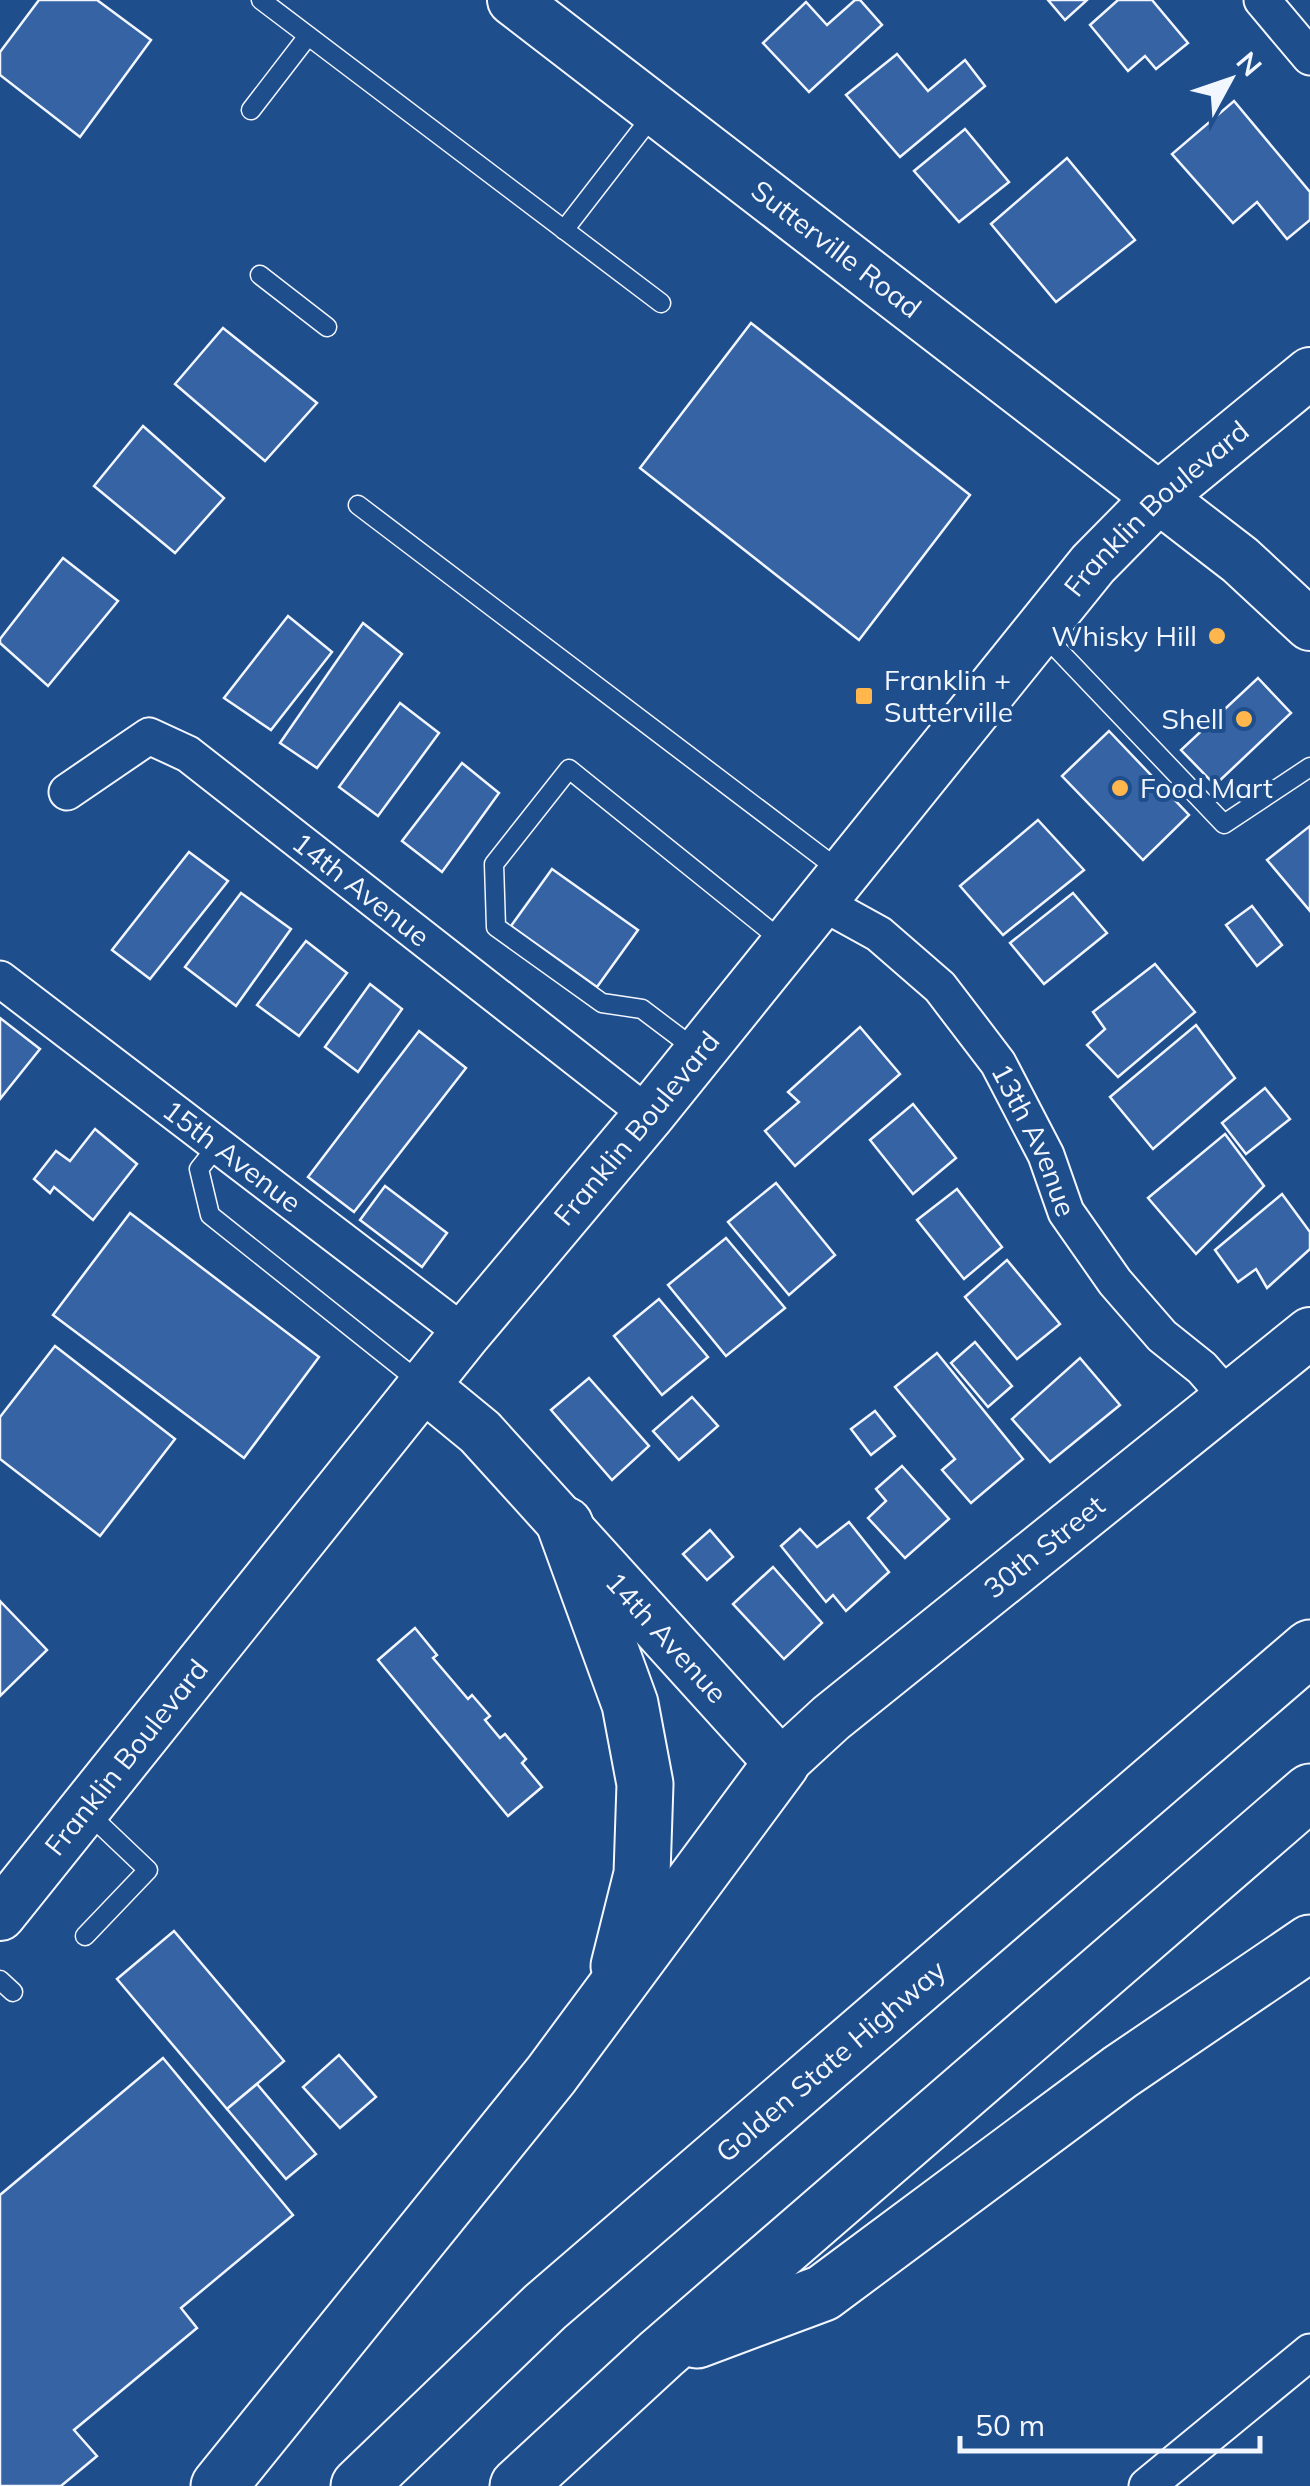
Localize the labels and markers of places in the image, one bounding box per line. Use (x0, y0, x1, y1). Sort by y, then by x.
place label: Whisky Hill (1051, 618, 1197, 653)
marker: Whisky Hill (1206, 625, 1228, 647)
place label: Franklin + Sutterville (884, 662, 1013, 729)
marker: Franklin + Sutterville (853, 685, 875, 707)
place label: Shell (1162, 701, 1224, 736)
marker: Shell (1233, 708, 1255, 730)
place label: Food Mart (1140, 770, 1273, 805)
marker: Food Mart (1109, 777, 1131, 799)

